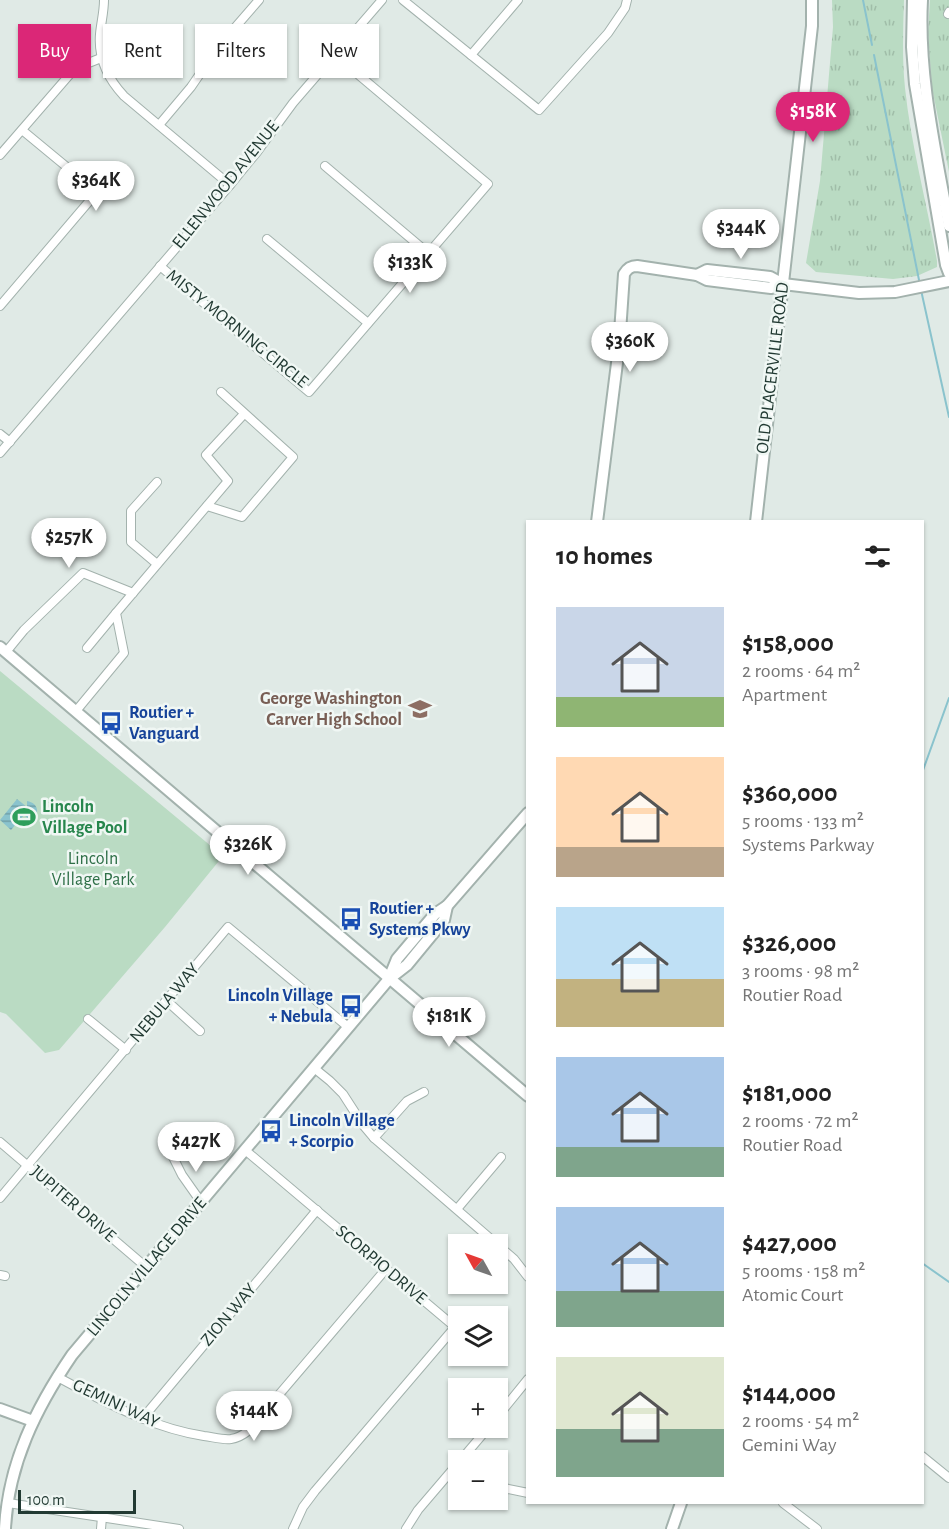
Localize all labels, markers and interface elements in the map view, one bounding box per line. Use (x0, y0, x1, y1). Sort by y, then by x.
chip: Buy (18, 24, 91, 78)
chip: Rent (103, 24, 183, 78)
chip: Filters (195, 24, 287, 78)
chip: New (299, 24, 379, 78)
pin: $158K (771, 92, 855, 143)
text: $158K (790, 101, 836, 121)
street label: ELLENWOOD AVENUE (169, 117, 283, 252)
pin: $364K (54, 161, 138, 212)
text: $364K (71, 170, 121, 190)
pin: $344K (699, 209, 783, 260)
text: $344K (716, 218, 766, 238)
pin: $133K (368, 243, 452, 294)
text: $133K (387, 252, 433, 272)
street label: MISTY MORNING CIRCLE (163, 266, 312, 392)
street label: OLD PLACERVILLE ROAD (754, 281, 792, 455)
pin: $360K (588, 322, 672, 373)
text: $360K (605, 331, 655, 351)
pin: $257K (27, 518, 111, 569)
text: $257K (45, 527, 93, 547)
icon: filters (861, 540, 894, 573)
text: 10 homes (556, 543, 653, 569)
text: $158,000 (742, 630, 834, 656)
icon: home (604, 631, 676, 703)
text: 2 rooms · 64 m² (742, 661, 860, 681)
text: Apartment (742, 685, 827, 705)
place label: George Washington Carver High School (260, 690, 402, 729)
school or university icon: George Washington Carver High School (407, 696, 433, 722)
place label: Routier + Vanguard (129, 704, 200, 743)
bus stop icon: Routier + Vanguard (98, 710, 124, 736)
text: $360,000 (742, 780, 838, 806)
icon: home (604, 781, 676, 853)
place label: Lincoln Village Pool (42, 798, 127, 837)
sports icon: Lincoln Village Pool (11, 804, 37, 830)
text: 5 rooms · 133 m² (742, 811, 864, 831)
pin: $326K (206, 825, 290, 876)
text: $326K (224, 834, 272, 854)
text: Systems Parkway (742, 835, 874, 855)
park label: Lincoln Village Park (52, 850, 135, 889)
place label: Routier + Systems Pkwy (369, 900, 472, 939)
bus stop icon: Routier + Systems Pkwy (338, 906, 364, 932)
text: $326,000 (742, 930, 836, 956)
icon: home (604, 931, 676, 1003)
street label: NEBULA WAY (127, 959, 204, 1046)
text: 3 rooms · 98 m² (742, 961, 859, 981)
text: Routier Road (742, 985, 842, 1005)
place label: Lincoln Village + Nebula (227, 987, 333, 1026)
bus stop icon: Lincoln Village + Nebula (338, 993, 364, 1019)
pin: $181K (407, 997, 491, 1048)
text: $181K (427, 1006, 471, 1026)
text: $181,000 (742, 1080, 832, 1106)
icon: home (604, 1081, 676, 1153)
text: 2 rooms · 72 m² (742, 1111, 859, 1131)
place label: Lincoln Village + Scorpio (289, 1112, 395, 1151)
bus stop icon: Lincoln Village + Scorpio (258, 1118, 284, 1144)
pin: $427K (154, 1122, 238, 1173)
text: $427K (172, 1131, 220, 1151)
text: Routier Road (742, 1135, 842, 1155)
street label: JUPITER DRIVE (27, 1162, 119, 1246)
street label: LINCOLN VILLAGE DRIVE (84, 1194, 210, 1340)
street label: SCORPIO DRIVE (332, 1222, 430, 1308)
text: $427,000 (742, 1230, 837, 1256)
icon: home (604, 1231, 676, 1303)
north arrow (448, 1234, 508, 1294)
map controls (448, 1234, 508, 1510)
text: 5 rooms · 158 m² (742, 1261, 865, 1281)
street label: ZION WAY (198, 1280, 260, 1350)
text: Atomic Court (742, 1285, 843, 1305)
button: layers (448, 1306, 508, 1366)
street label: GEMINI WAY (70, 1376, 163, 1432)
button: + (448, 1378, 508, 1438)
text: $144,000 (742, 1380, 836, 1406)
icon: home (604, 1381, 676, 1453)
pin: $144K (212, 1391, 296, 1442)
text: $144K (230, 1400, 278, 1420)
text: 2 rooms · 54 m² (742, 1411, 859, 1431)
text: Gemini Way (742, 1435, 836, 1455)
button: − (448, 1450, 508, 1510)
scale bar (18, 1487, 136, 1514)
text: 100 m (27, 1492, 65, 1508)

